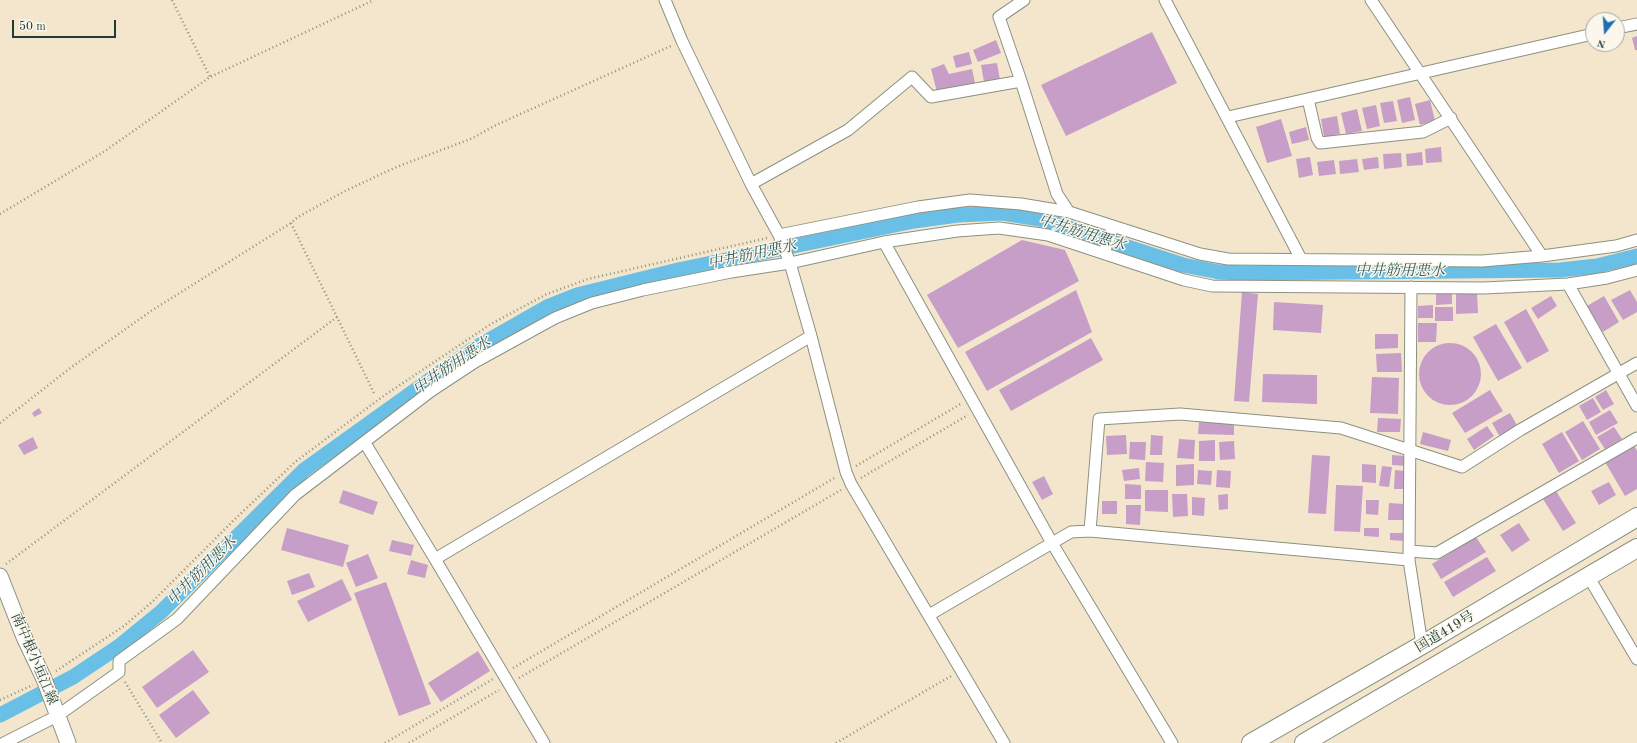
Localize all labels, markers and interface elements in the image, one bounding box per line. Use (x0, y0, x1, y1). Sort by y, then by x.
scale bar (14, 12, 118, 38)
north arrow (1585, 12, 1625, 52)
text: 50 m (19, 21, 46, 33)
text: N (1596, 37, 1607, 49)
water label: 中井筋用悪水 (1036, 211, 1128, 255)
water label: 中井筋用悪水 (706, 237, 798, 273)
water label: 中井筋用悪水 (1355, 262, 1445, 280)
water label: 中井筋用悪水 (410, 333, 494, 399)
water label: 中井筋用悪水 (164, 533, 240, 609)
street label: 国道419号 (1412, 608, 1478, 656)
street label: 南中根小垣江線 (7, 611, 61, 707)

